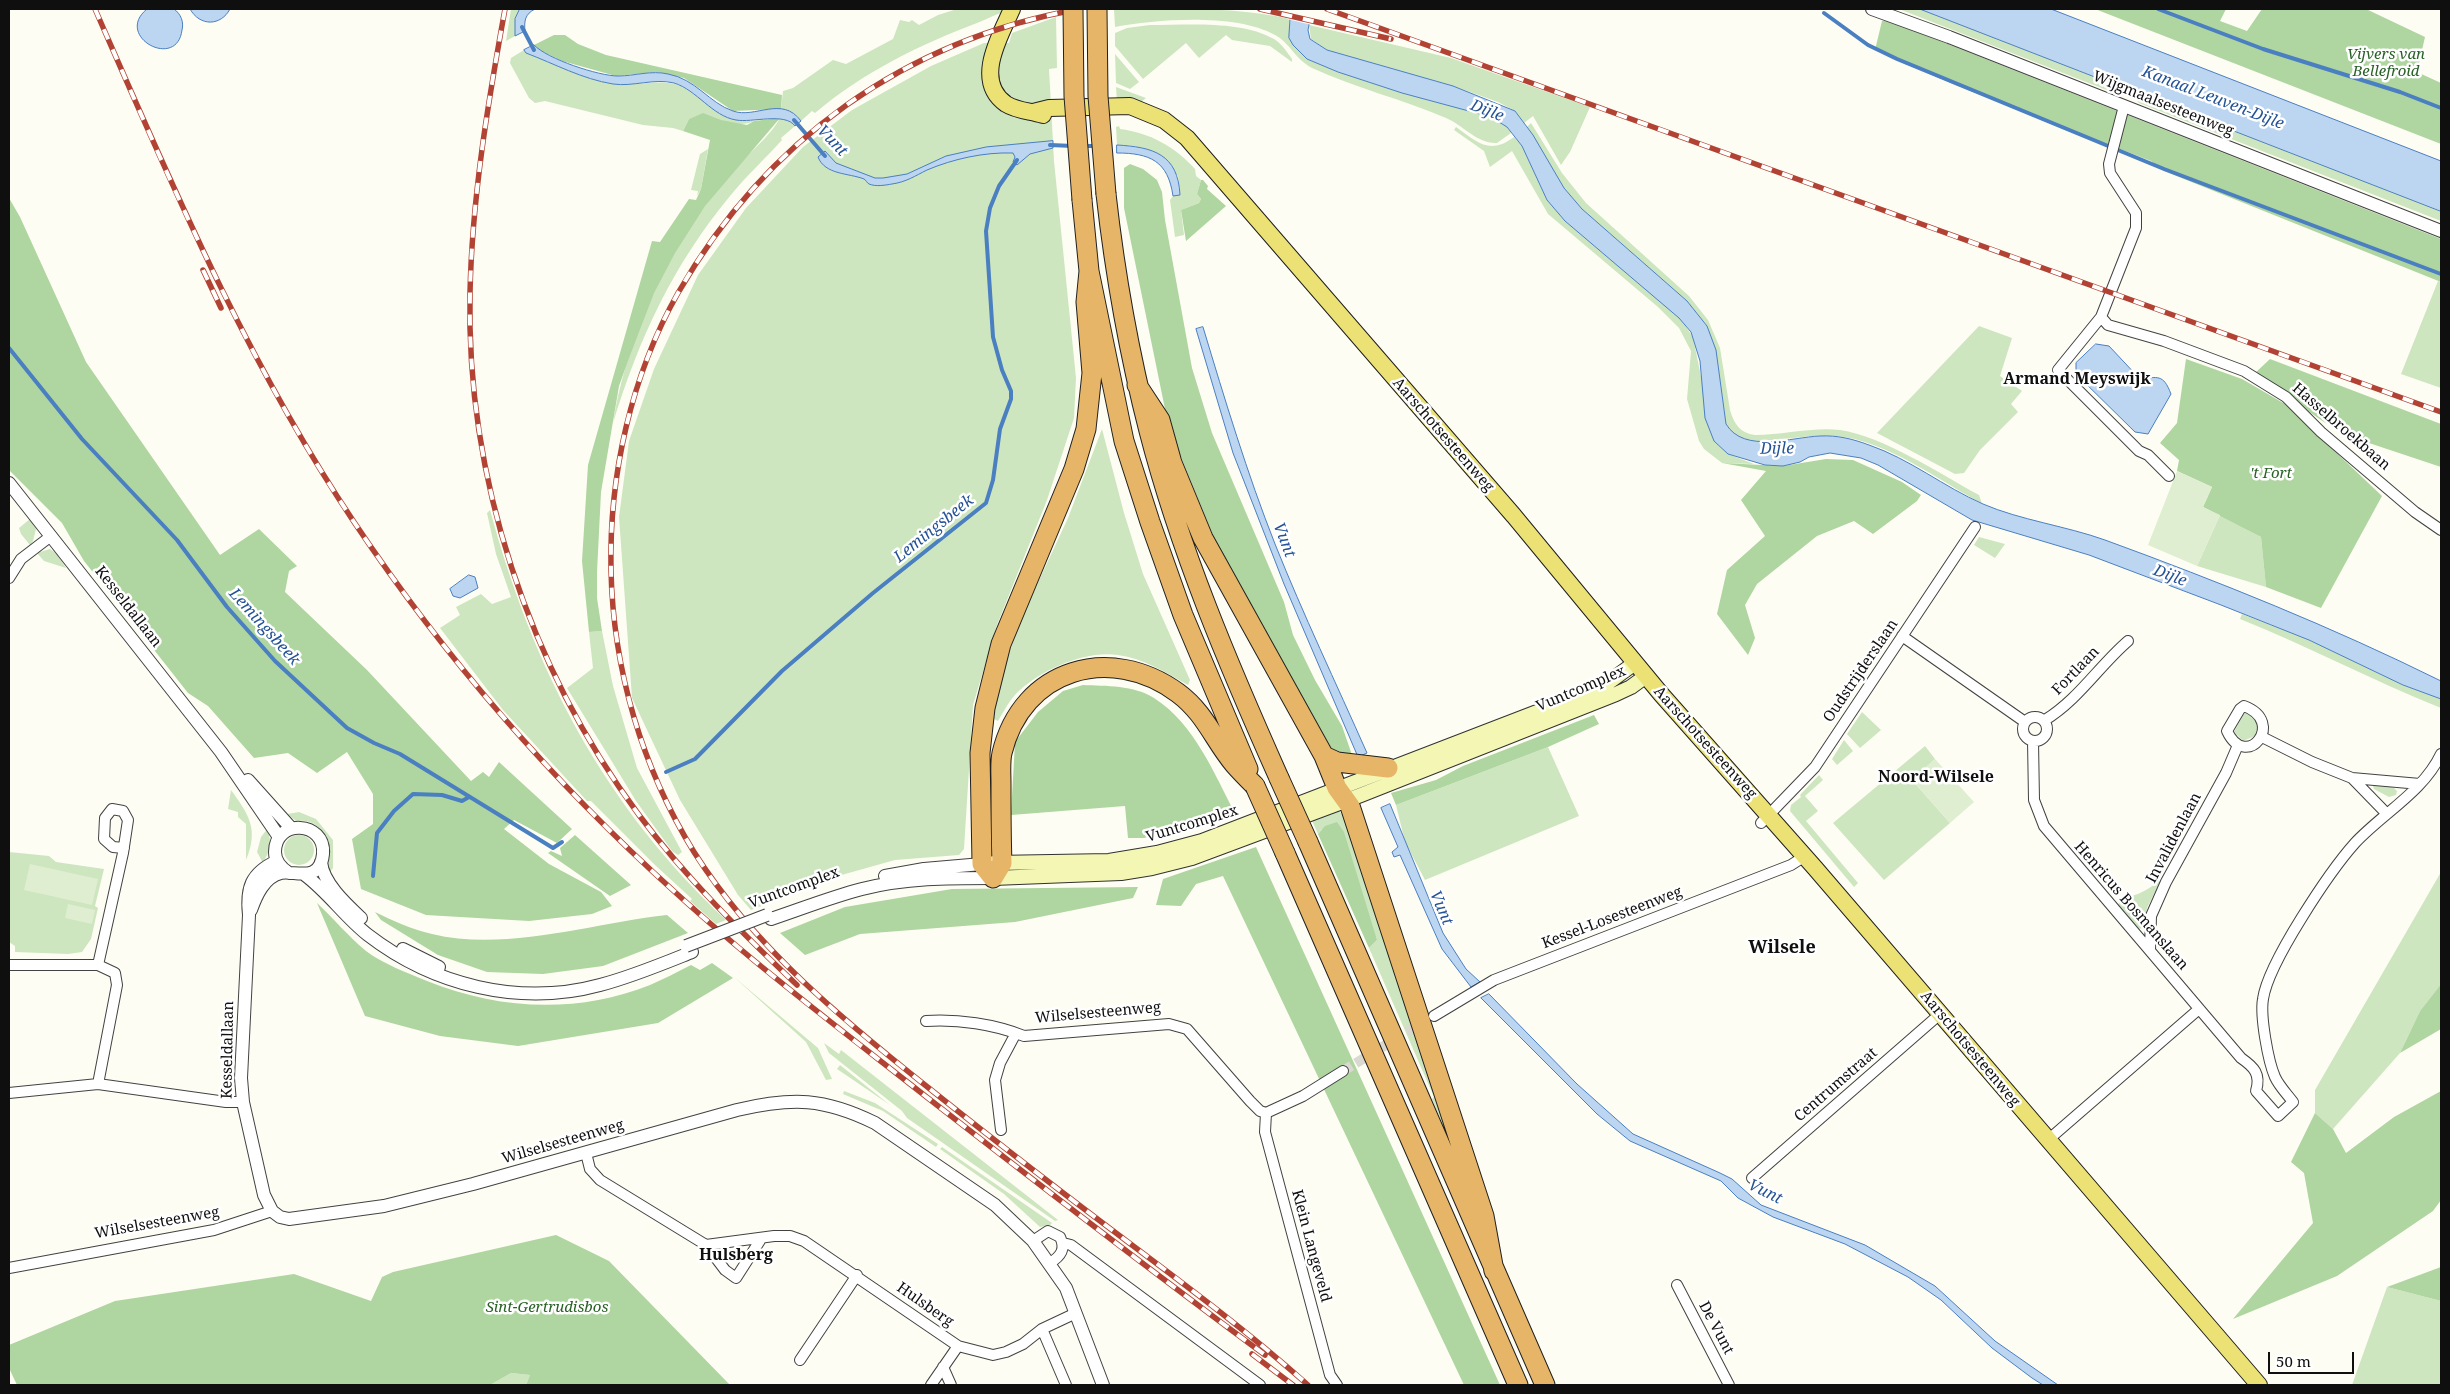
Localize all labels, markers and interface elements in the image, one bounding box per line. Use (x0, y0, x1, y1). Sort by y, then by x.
park label: Vijvers van Bellefroid (2347, 46, 2425, 81)
water label: Kanaal Leuven-Dijle (2140, 62, 2286, 134)
street label: Wijgmaalsesteenweg (2090, 67, 2236, 141)
water label: Dijle (1468, 96, 1506, 126)
water label: Vunt (813, 121, 851, 161)
district label: Armand Meyswijk (2003, 369, 2151, 389)
street label: Aarschotsesteenweg (1389, 374, 1497, 496)
street label: Hasselbroekbaan (2288, 380, 2394, 474)
water label: Dijle (1760, 439, 1794, 459)
park label: 't Fort (2250, 465, 2292, 483)
water label: Lemingsbeek (890, 491, 978, 567)
water label: Vunt (1269, 520, 1299, 560)
water label: Dijle (2151, 561, 2189, 591)
street label: Kesseldallaan (91, 563, 165, 651)
water label: Lemingsbeek (224, 585, 304, 669)
street label: Oudstrijderslaan (1820, 616, 1902, 726)
street label: Fortlaan (2049, 643, 2103, 699)
street label: Vuntcomplex (1534, 662, 1628, 716)
street label: Aarschotsesteenweg (1650, 683, 1760, 803)
district label: Noord-Wilsele (1878, 767, 1994, 787)
street label: Invalidenlaan (2143, 790, 2205, 886)
street label: Vuntcomplex (1144, 801, 1240, 847)
street label: Henricus Bosmanslaan (2070, 838, 2192, 974)
street label: Vuntcomplex (746, 863, 842, 913)
street label: Kessel-Losesteenweg (1539, 883, 1685, 953)
water label: Vunt (1425, 888, 1457, 928)
district label: Wilsele (1748, 937, 1816, 959)
street label: Aarschotsesteenweg (1916, 988, 2024, 1110)
street label: Wilselsesteenweg (1034, 999, 1162, 1027)
street label: Kesseldallaan (218, 1001, 238, 1099)
street label: Centrumstraat (1791, 1044, 1881, 1126)
street label: Wilselsesteenweg (500, 1116, 626, 1168)
water label: Vunt (1745, 1176, 1785, 1208)
street label: Klein Langeveld (1287, 1188, 1335, 1304)
street label: Wilselsesteenweg (93, 1203, 221, 1243)
district label: Hulsberg (699, 1245, 773, 1265)
street label: Hulsberg (893, 1279, 957, 1331)
street label: De Vunt (1695, 1298, 1737, 1358)
park label: Sint-Gertrudisbos (486, 1299, 608, 1317)
scale bar (2270, 1342, 2356, 1374)
text: 50 m (2276, 1351, 2311, 1371)

